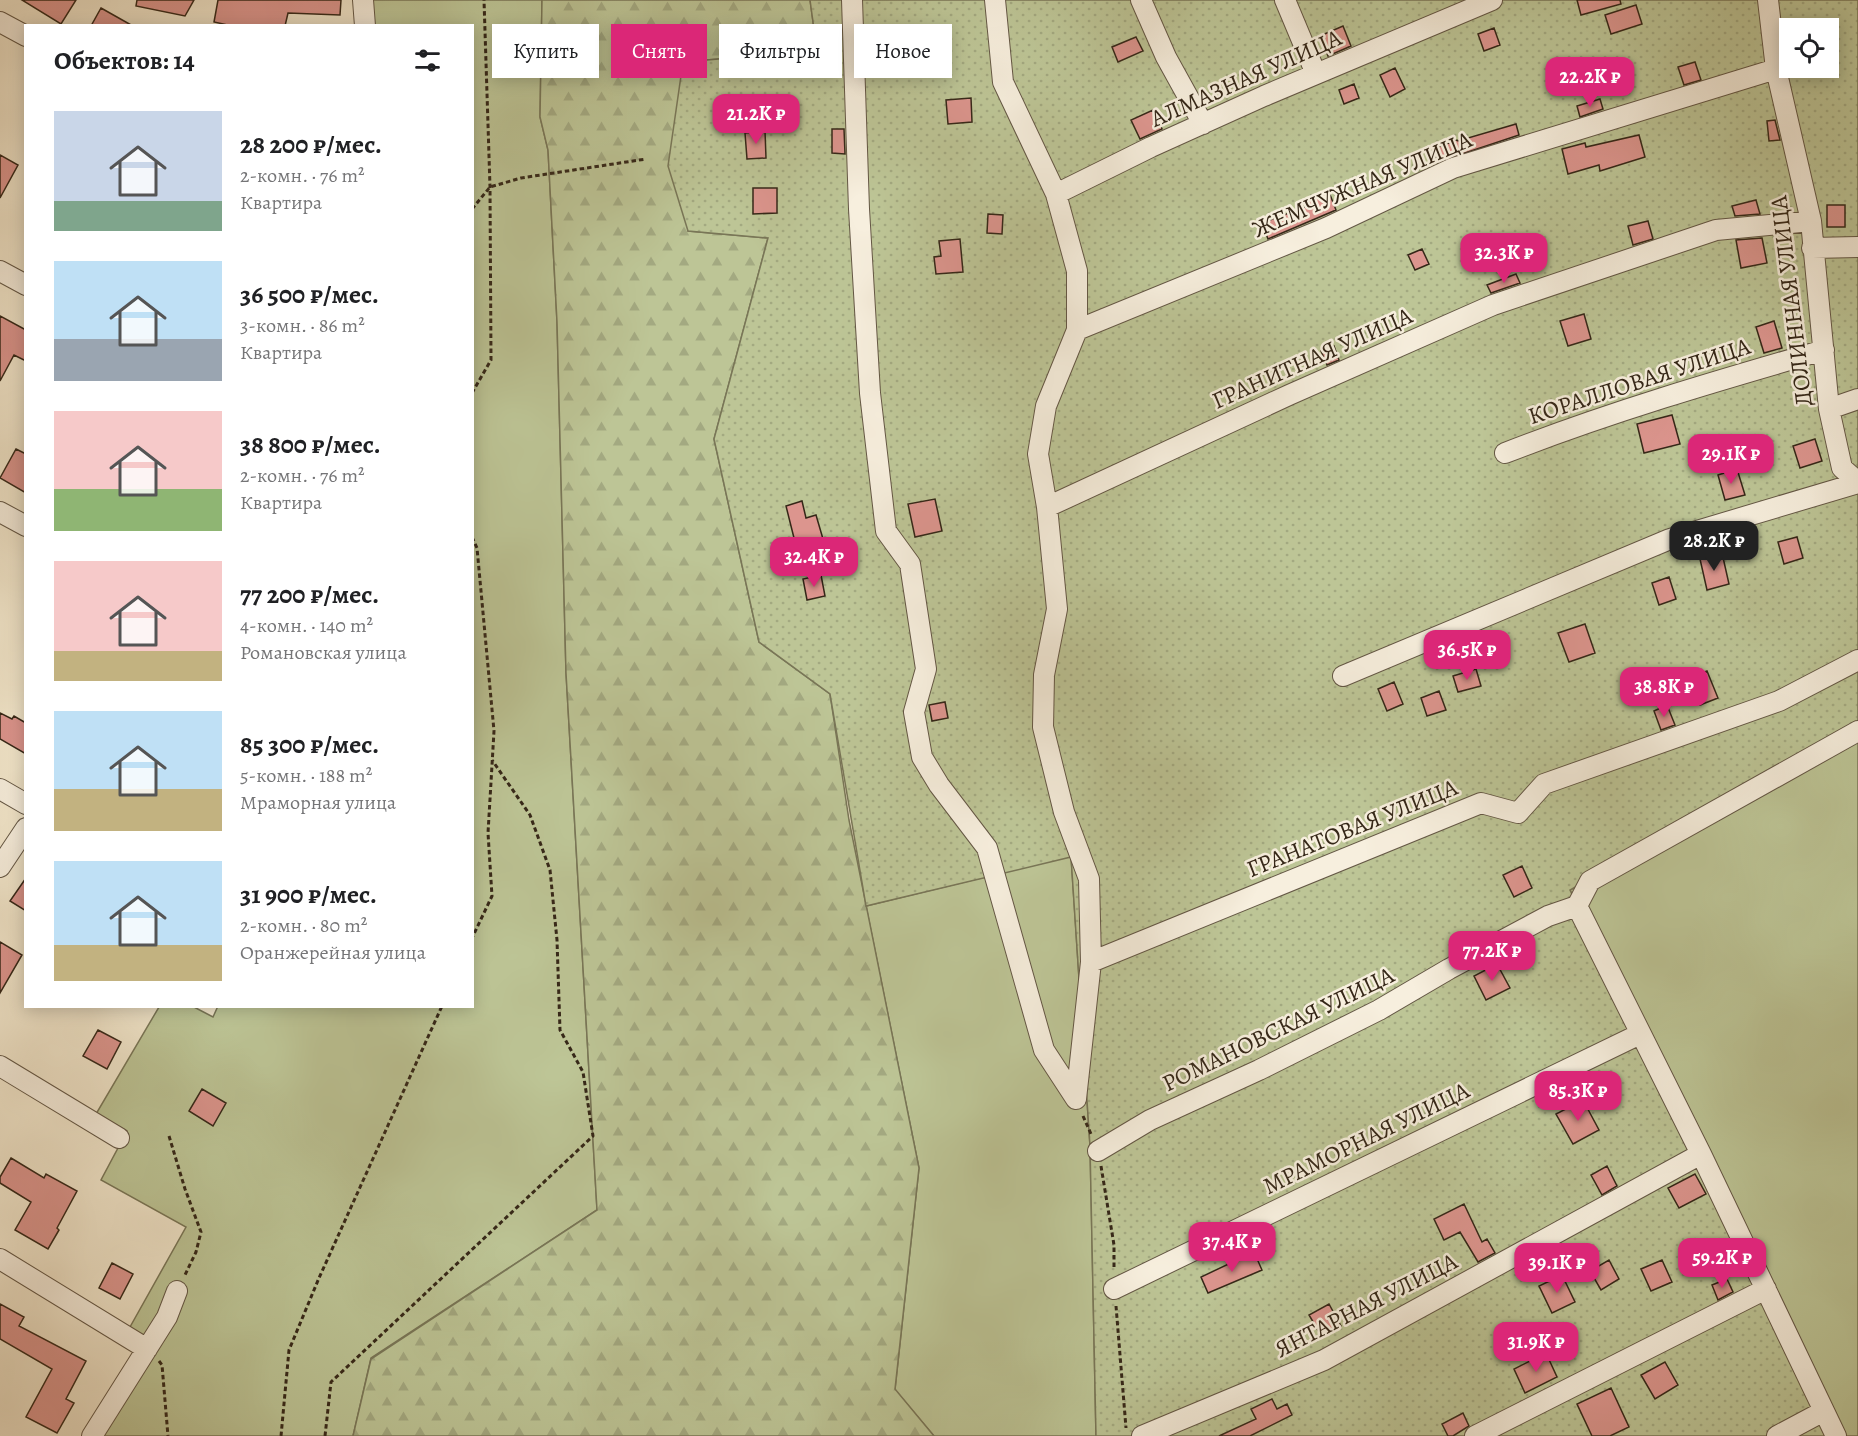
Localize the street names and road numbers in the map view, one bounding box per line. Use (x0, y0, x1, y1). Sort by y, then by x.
street label: АЛМАЗНАЯ УЛИЦА (1144, 21, 1348, 135)
street label: ЖЕМЧУЖНАЯ УЛИЦА (1247, 123, 1478, 245)
street label: ДОЛИННАЯ УЛИЦА (1762, 193, 1820, 408)
street label: ГРАНИТНАЯ УЛИЦА (1207, 299, 1418, 417)
street label: КОРАЛЛОВАЯ УЛИЦА (1524, 330, 1755, 432)
street label: ГРАНАТОВАЯ УЛИЦА (1242, 771, 1463, 885)
street label: РОМАНОВСКАЯ УЛИЦА (1157, 958, 1400, 1099)
street label: МРАМОРНАЯ УЛИЦА (1257, 1074, 1475, 1202)
street label: ЯНТАРНАЯ УЛИЦА (1269, 1245, 1464, 1365)

